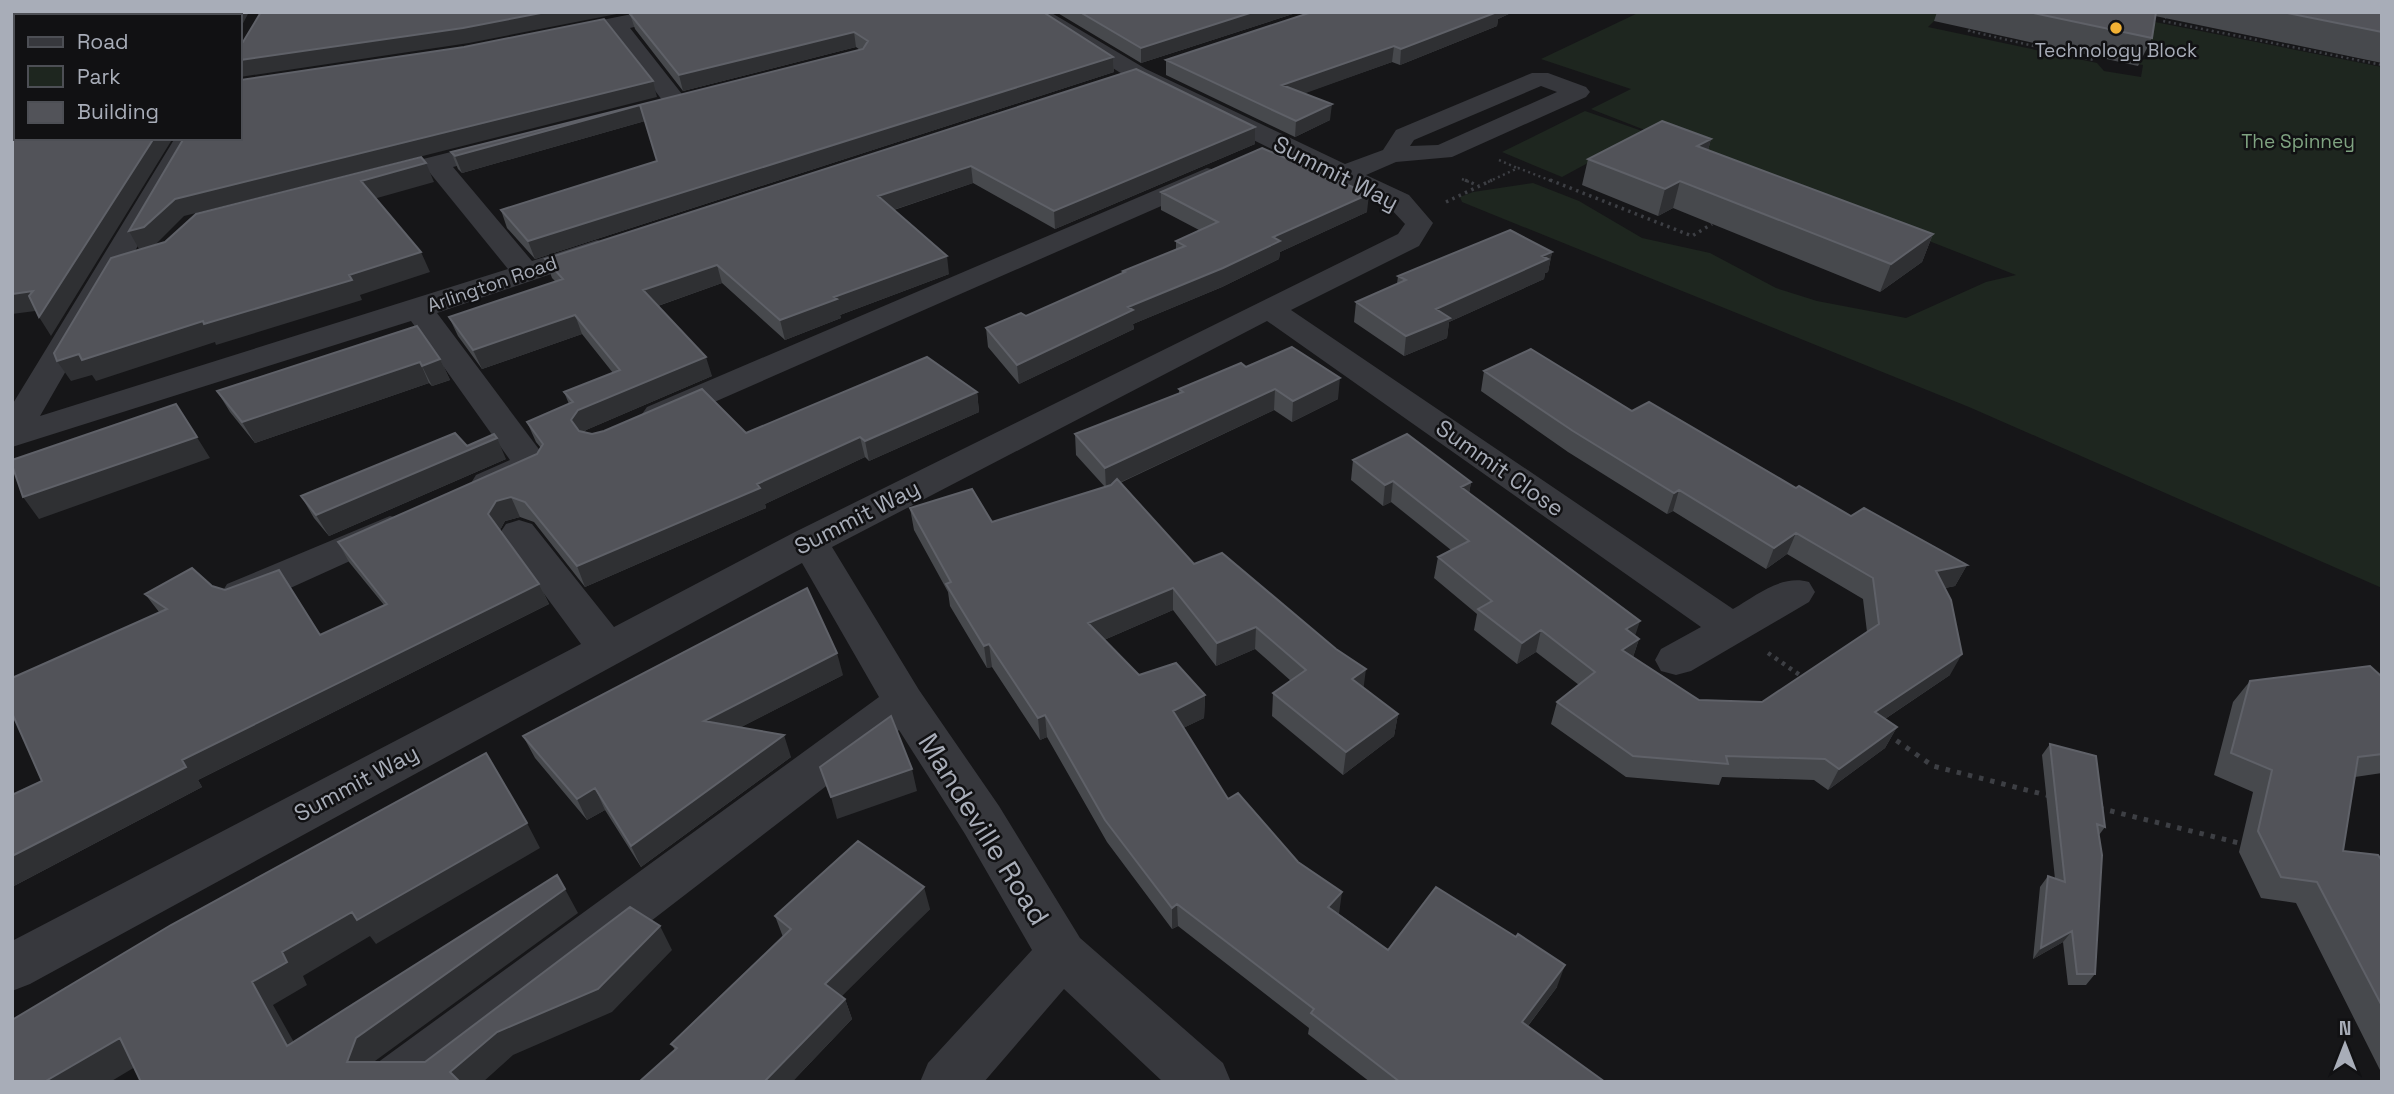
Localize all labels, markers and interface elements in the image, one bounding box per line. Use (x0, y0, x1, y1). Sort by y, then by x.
legend (14, 14, 242, 140)
marker: Technology Block (2108, 20, 2124, 36)
text: Road (77, 28, 129, 55)
place label: Technology Block (2035, 38, 2197, 63)
text: Park (77, 63, 121, 90)
text: Building (77, 98, 159, 125)
street label: Summit Way (1268, 129, 1404, 217)
park label: The Spinney (2241, 129, 2355, 154)
street label: Arlington Road (424, 250, 560, 318)
street label: Summit Close (1430, 413, 1570, 523)
street label: Summit Way (789, 473, 925, 561)
street label: Mandeville Road (911, 726, 1057, 932)
street label: Summit Way (289, 738, 423, 828)
north arrow (2310, 1010, 2380, 1080)
text: N (2339, 1016, 2351, 1041)

